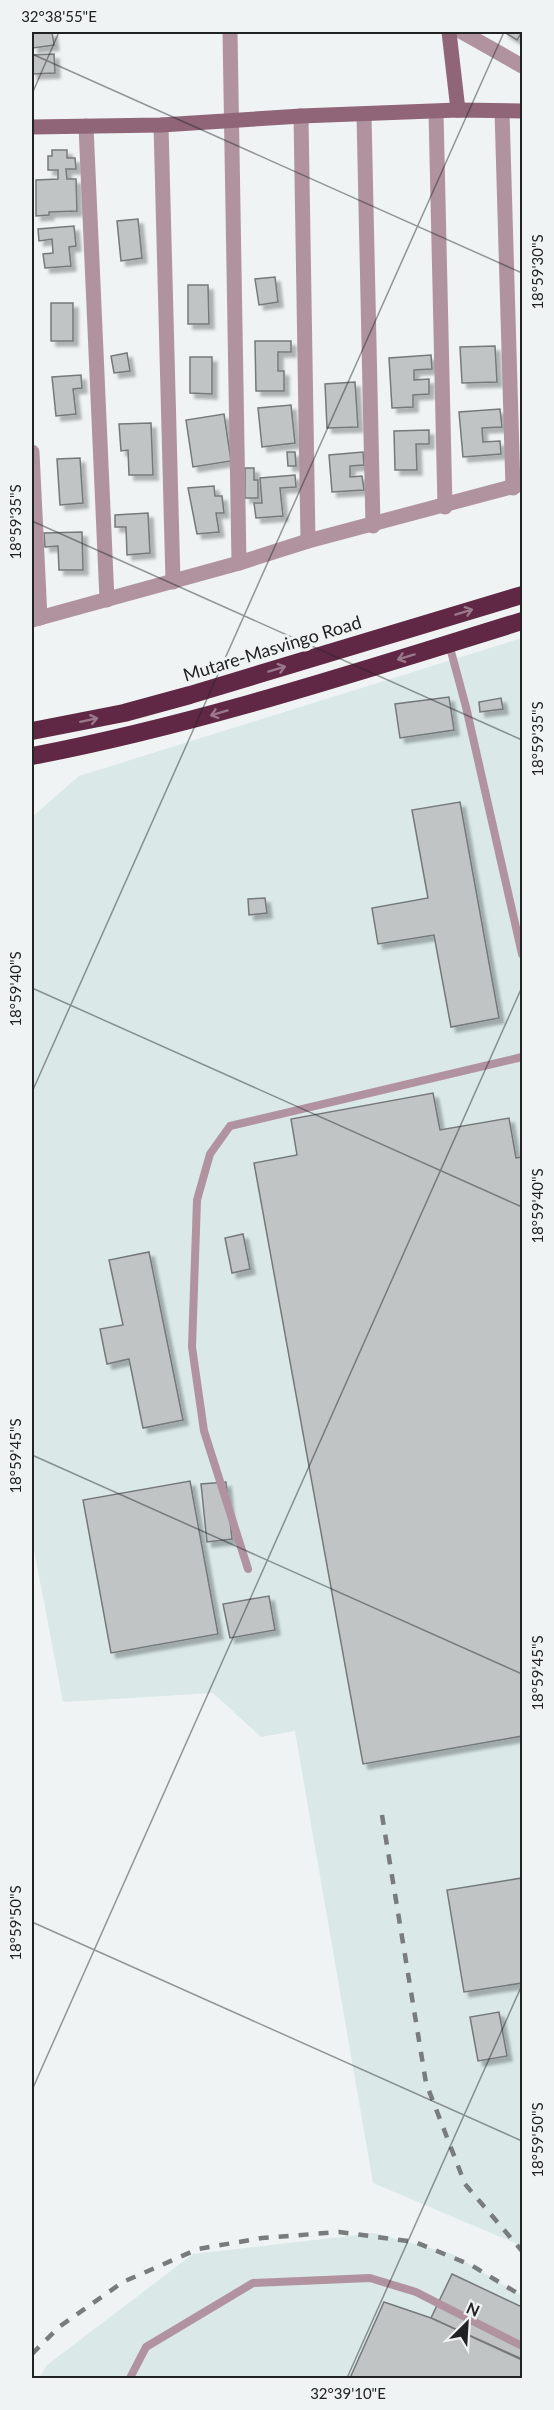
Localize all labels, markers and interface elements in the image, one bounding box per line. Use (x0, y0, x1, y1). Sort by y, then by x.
text: 32°38'55"E (21, 7, 97, 25)
text: 18°59'30"S (528, 234, 546, 310)
text: 18°59'35"S (6, 484, 24, 560)
one-way arrow (454, 606, 473, 617)
street label: Mutare-Masvingo Road (180, 610, 364, 686)
one-way arrow (397, 652, 416, 663)
one-way arrow (267, 663, 286, 674)
text: 18°59'35"S (528, 701, 546, 777)
one-way arrow (210, 708, 229, 719)
one-way arrow (79, 714, 98, 725)
text: 18°59'40"S (6, 951, 24, 1027)
text: 18°59'40"S (528, 1168, 546, 1244)
text: 18°59'45"S (6, 1418, 24, 1494)
text: 18°59'45"S (528, 1635, 546, 1711)
text: 18°59'50"S (6, 1885, 24, 1961)
text: 18°59'50"S (528, 2102, 546, 2178)
north arrow (437, 2293, 497, 2353)
text: N (464, 2298, 483, 2320)
text: 32°39'10"E (310, 2384, 386, 2402)

